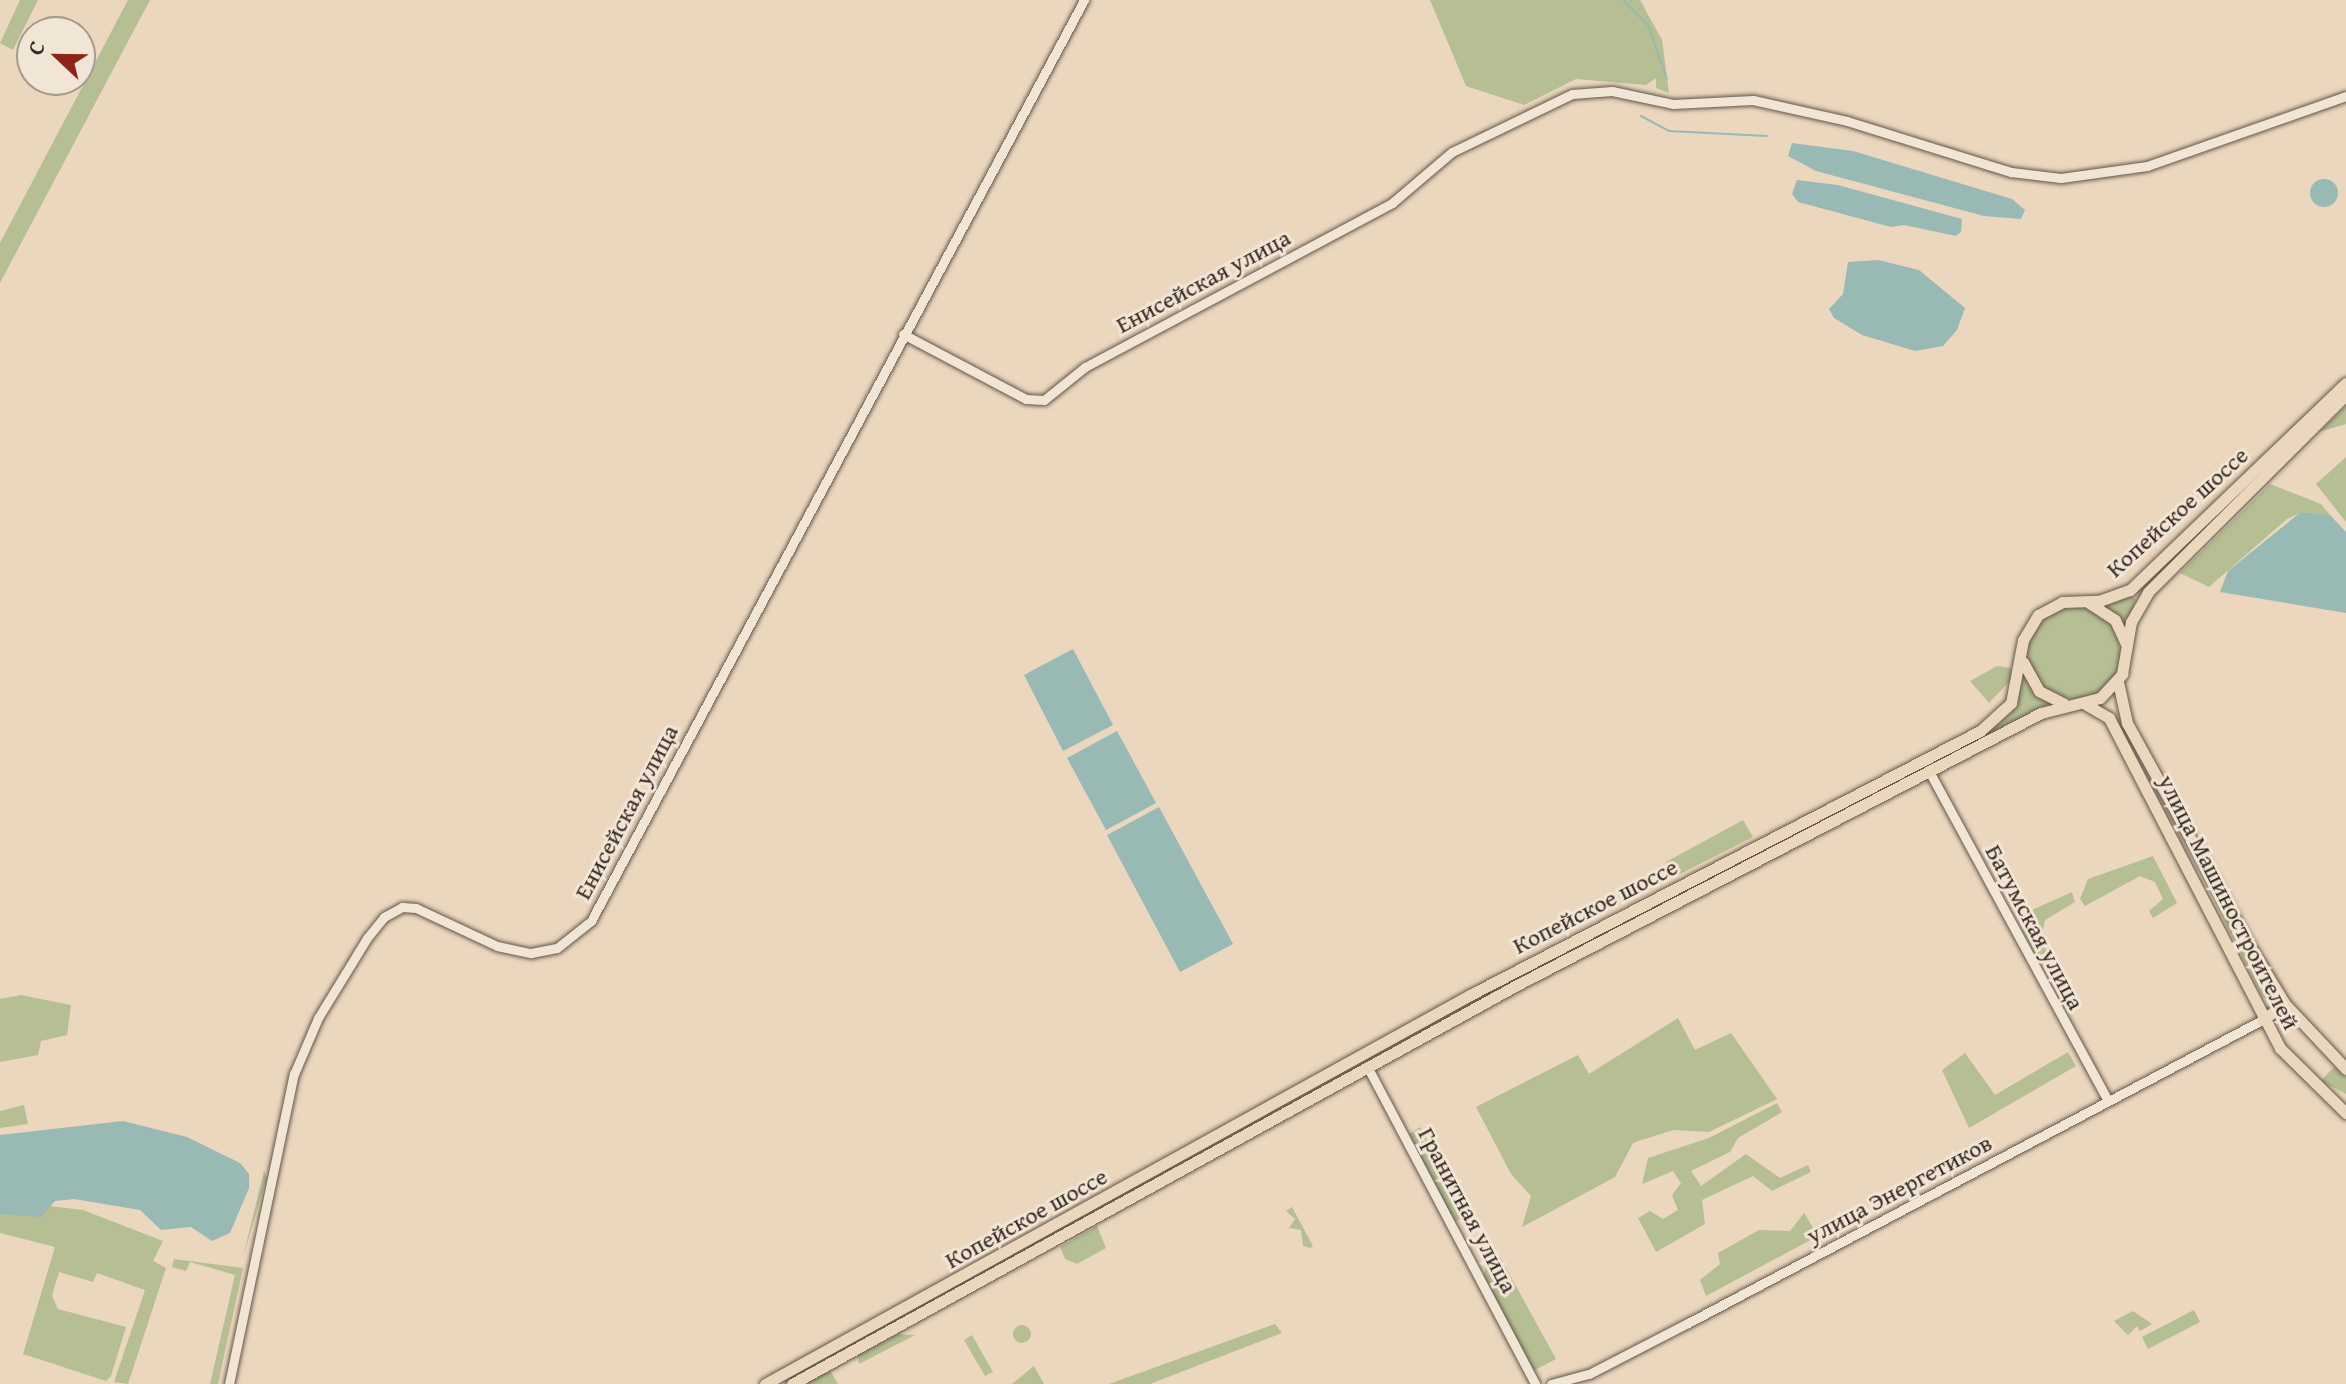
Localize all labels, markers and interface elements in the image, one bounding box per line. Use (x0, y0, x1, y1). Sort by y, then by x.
north arrow (16, 16, 96, 96)
text: С (18, 36, 53, 60)
street label: Енисейская улица (1111, 223, 1295, 339)
street label: Копейское шоссе (2100, 441, 2254, 583)
street label: Енисейская улица (568, 720, 684, 904)
street label: улица Машиностроителей (2152, 770, 2306, 1034)
street label: Батумская улица (1979, 840, 2091, 1014)
street label: Копейское шоссе (1508, 852, 1682, 960)
street label: Гранитная улица (1412, 1122, 1524, 1298)
street label: улица Энергетиков (1801, 1128, 1997, 1250)
street label: Копейское шоссе (940, 1162, 1112, 1274)

